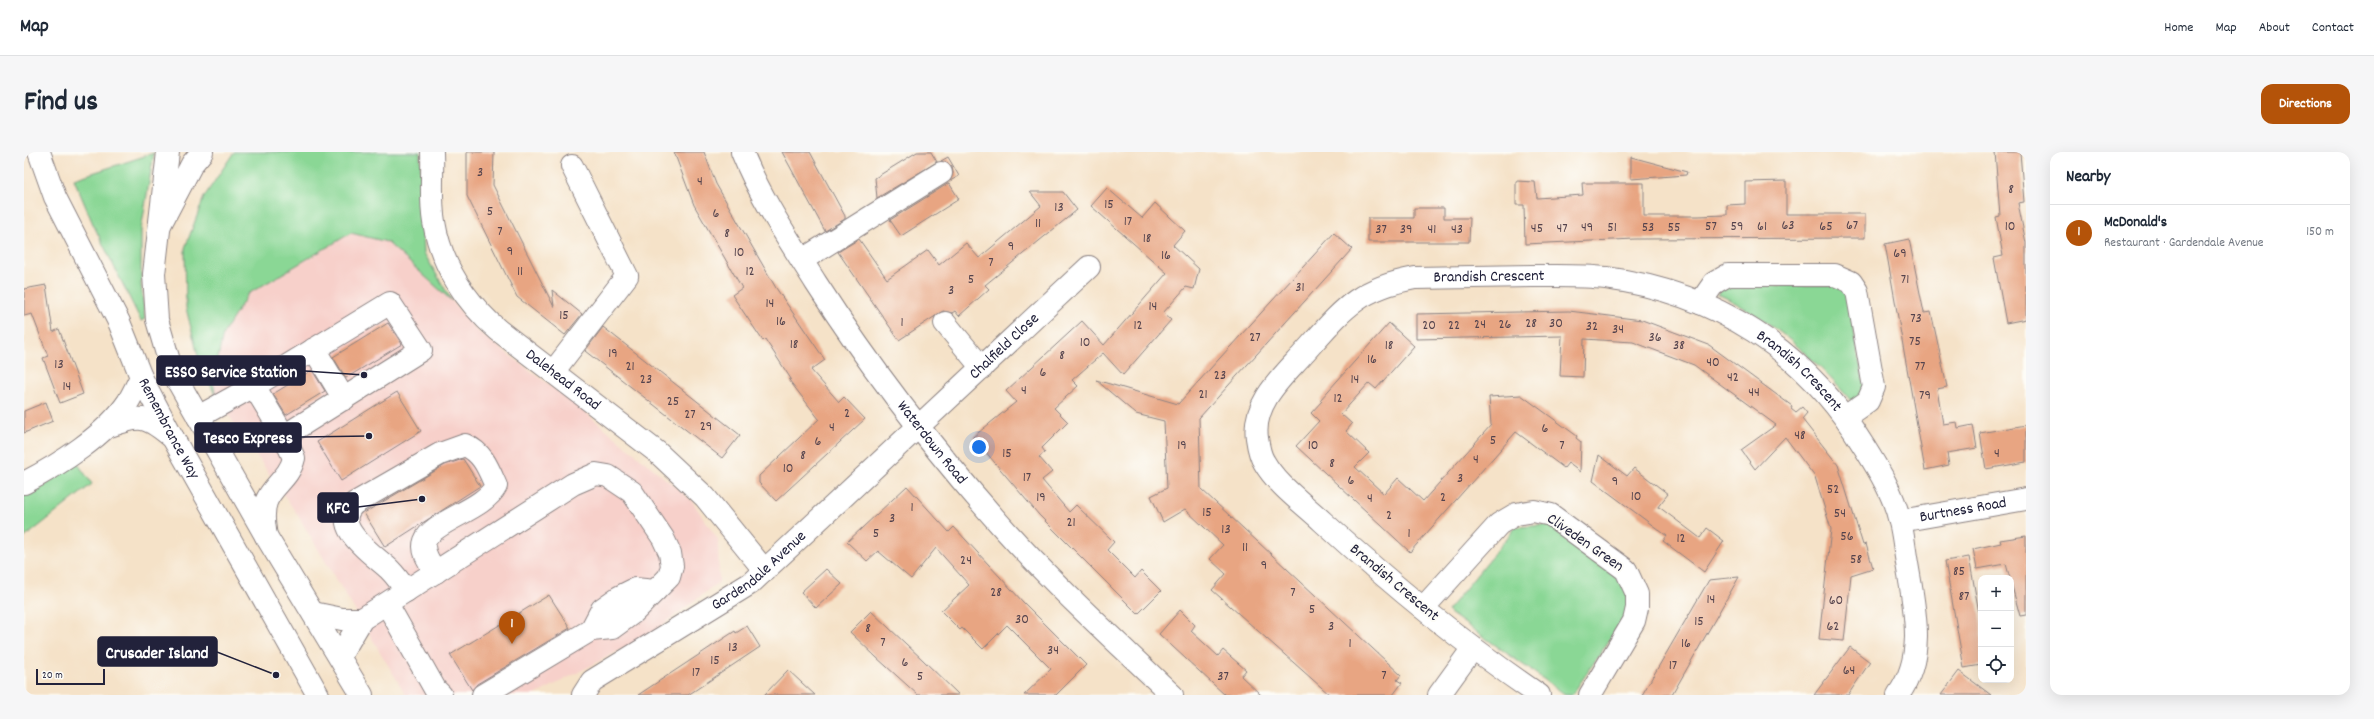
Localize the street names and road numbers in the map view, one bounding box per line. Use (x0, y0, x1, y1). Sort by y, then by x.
street label: Brandish Crescent (1433, 264, 1545, 289)
street label: Chalfield Close (964, 308, 1044, 385)
street label: Brandish Crescent (1752, 324, 1848, 417)
street label: Dalehead Road (520, 343, 606, 416)
street label: Remembrance Way (132, 374, 206, 484)
street label: Waterdown Road (891, 396, 973, 490)
street label: Burtness Road (1918, 491, 2008, 529)
street label: Cliveden Green (1542, 508, 1628, 578)
street label: Gardendale Avenue (707, 525, 811, 616)
street label: Brandish Crescent (1344, 539, 1444, 628)

